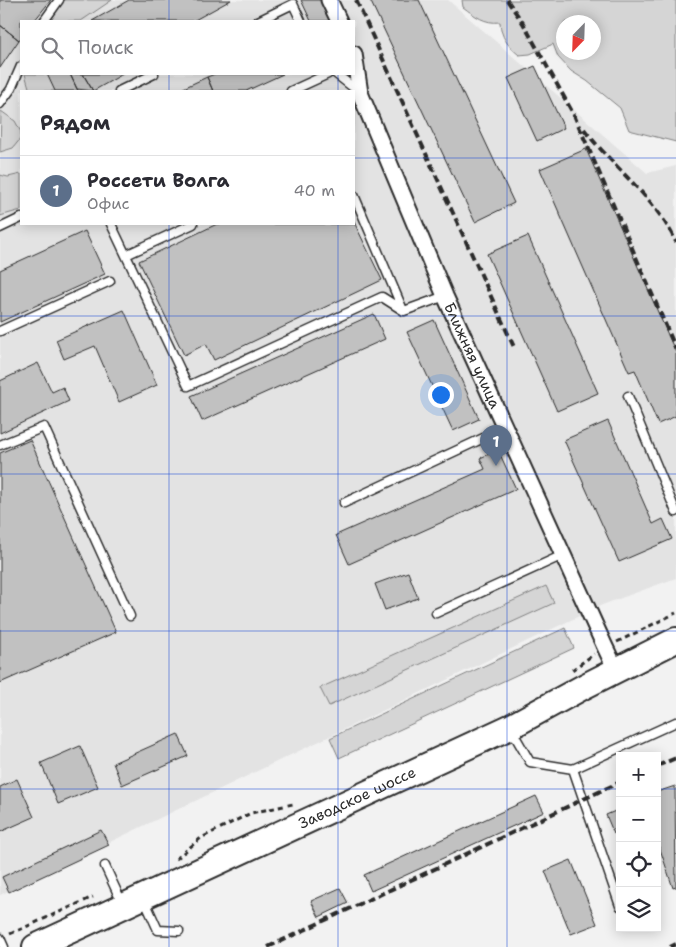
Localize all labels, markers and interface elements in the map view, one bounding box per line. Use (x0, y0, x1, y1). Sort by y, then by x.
north arrow (556, 15, 601, 60)
search box (20, 20, 355, 75)
icon: search (38, 34, 66, 62)
text: Поиск (78, 35, 133, 60)
text: Рядом (40, 109, 110, 137)
text: Россети Волга (87, 168, 229, 193)
text: 1 (52, 180, 60, 201)
text: 40 m (293, 180, 335, 201)
text: Офис (87, 193, 129, 214)
street label: Ближняя улица (439, 299, 505, 413)
your location (428, 382, 454, 408)
pin: 1 (480, 425, 512, 466)
map controls (616, 752, 661, 932)
button: + (616, 752, 661, 797)
street label: Заводское шоссе (295, 762, 419, 834)
button: − (616, 797, 661, 842)
button: locate (616, 842, 661, 887)
button: layers (616, 887, 661, 932)

